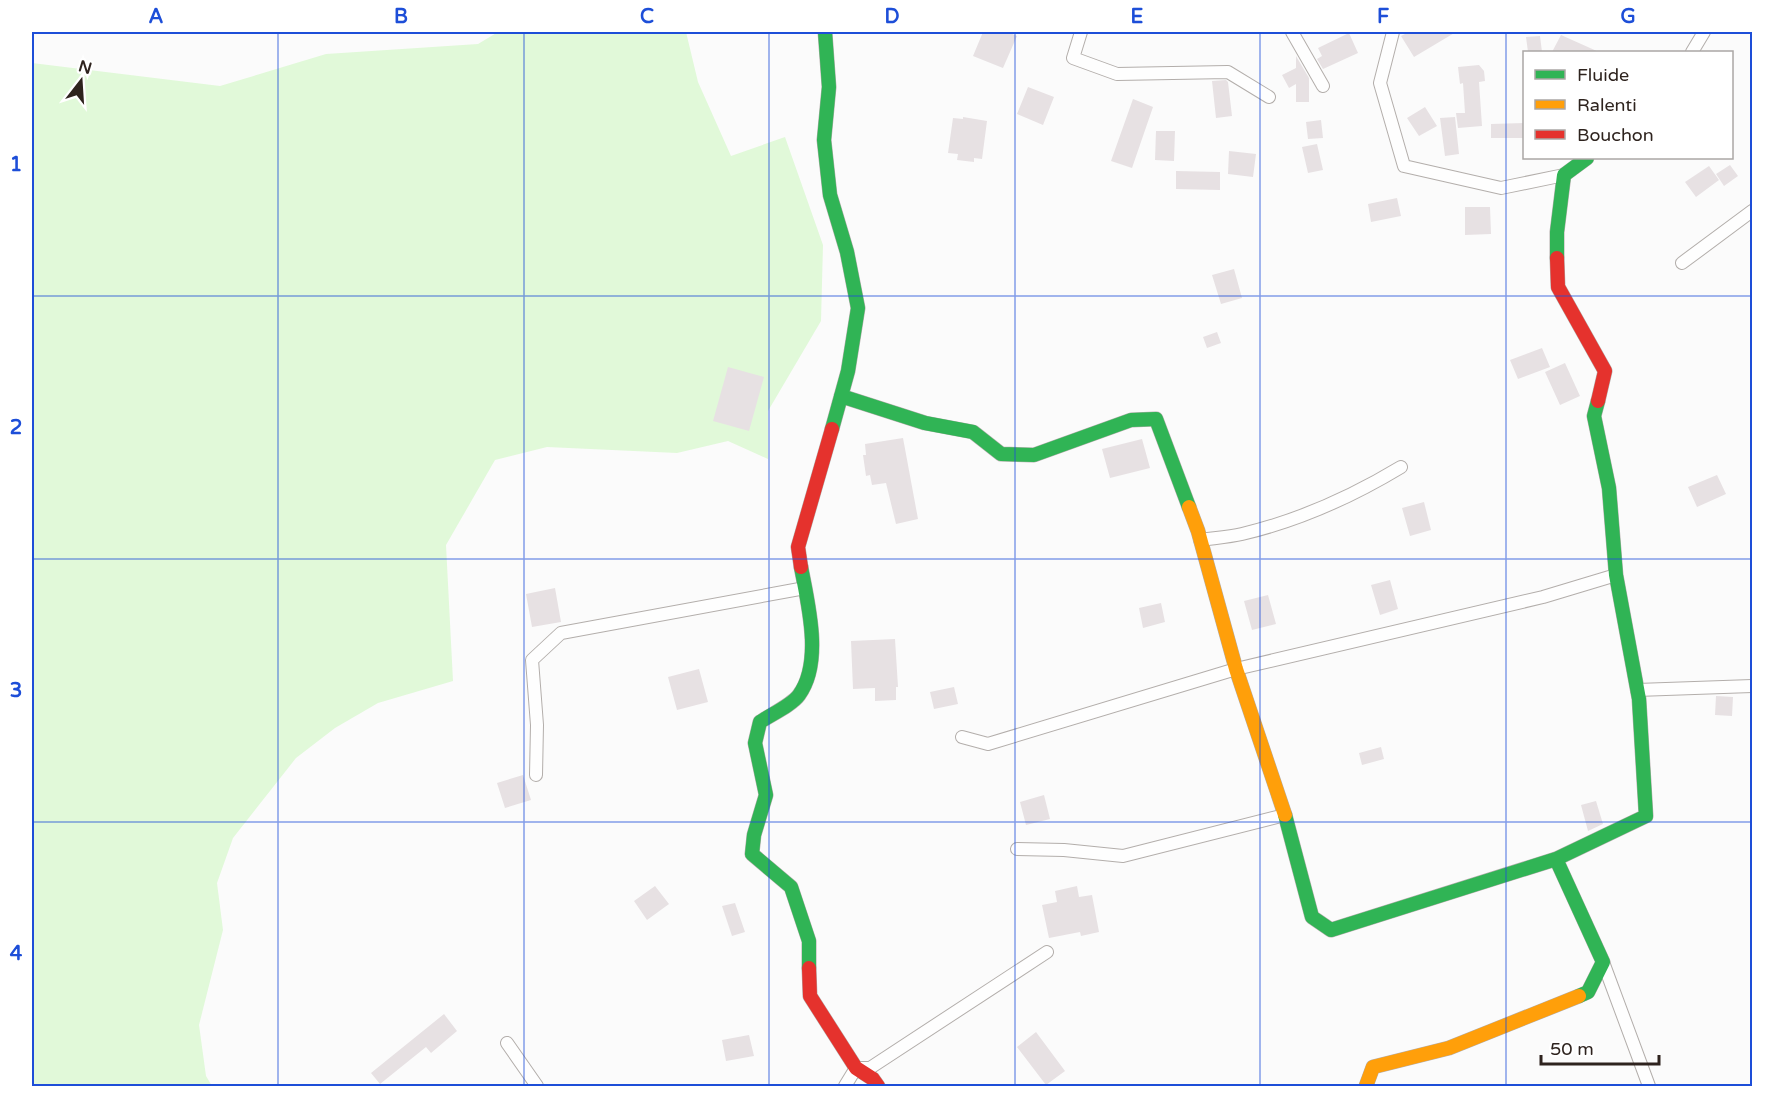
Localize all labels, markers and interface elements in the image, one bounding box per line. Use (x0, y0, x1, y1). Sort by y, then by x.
text: A (149, 5, 164, 29)
text: B (394, 5, 408, 29)
text: C (640, 5, 654, 29)
text: D (884, 5, 900, 29)
text: E (1131, 5, 1144, 29)
text: F (1377, 5, 1389, 29)
text: G (1620, 5, 1636, 29)
north arrow (51, 51, 111, 111)
legend (1523, 51, 1733, 159)
text: N (76, 56, 94, 79)
text: Fluide (1577, 64, 1629, 86)
text: Ralenti (1577, 94, 1637, 116)
text: Bouchon (1577, 124, 1654, 146)
text: 1 (10, 153, 22, 177)
text: 2 (10, 416, 22, 440)
text: 3 (10, 679, 22, 703)
text: 4 (10, 942, 23, 966)
scale bar (1541, 1028, 1660, 1066)
text: 50 m (1550, 1038, 1594, 1060)

